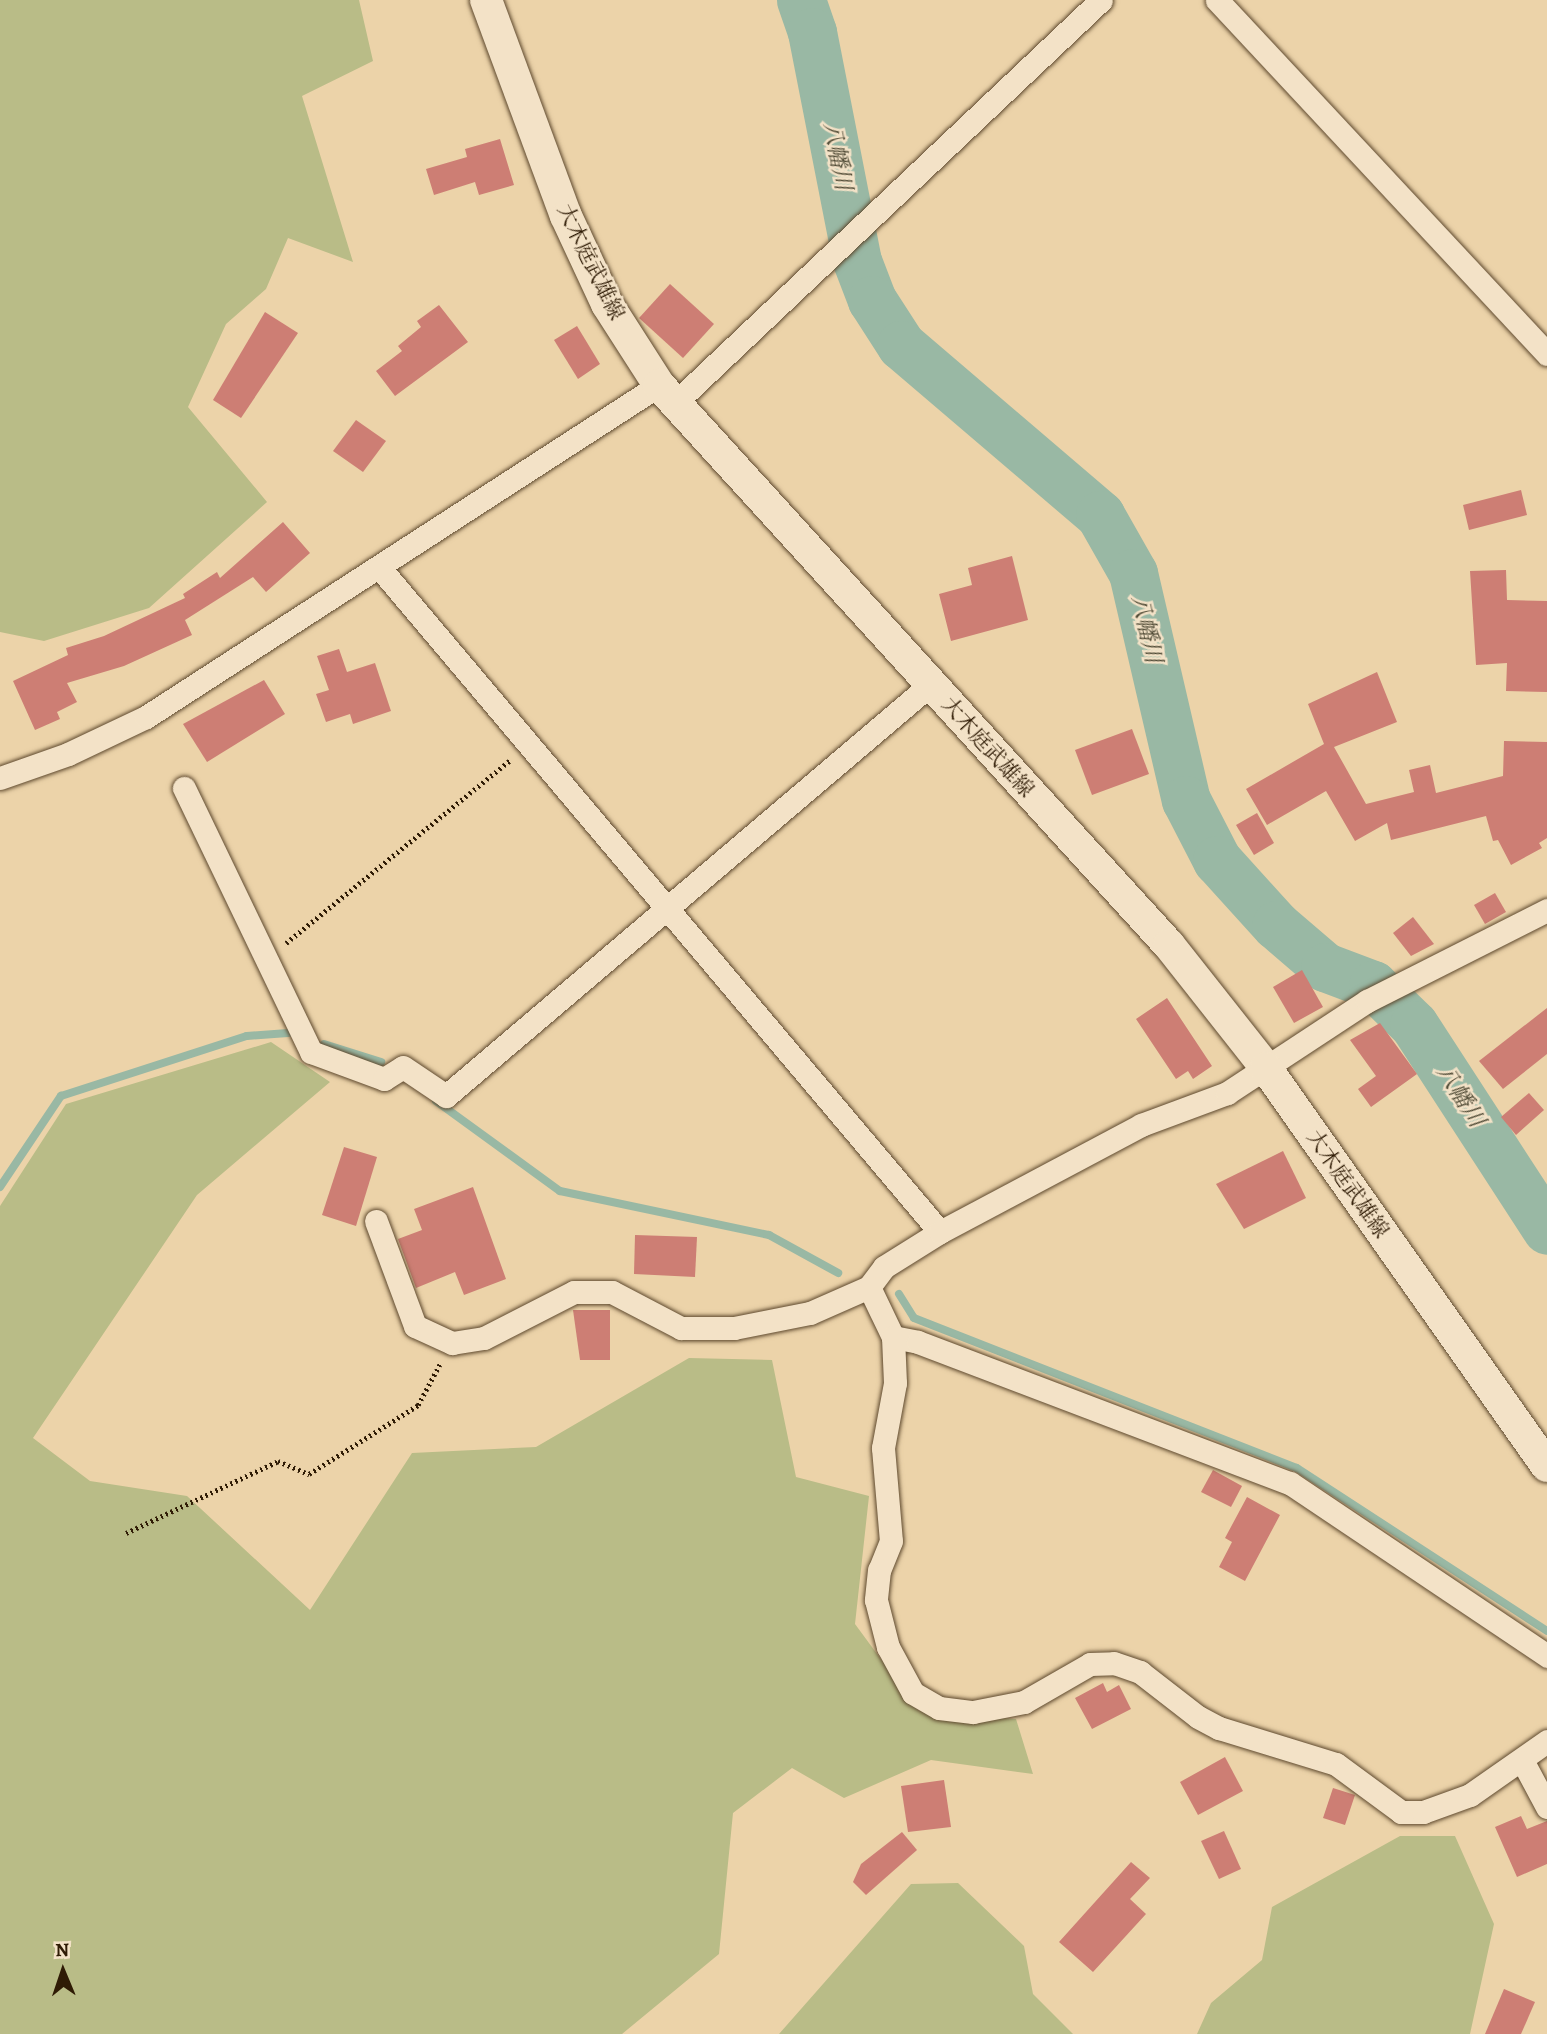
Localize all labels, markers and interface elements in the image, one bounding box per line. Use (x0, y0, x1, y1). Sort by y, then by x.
water label: 八幡川 (817, 120, 857, 192)
street label: 大木庭武雄線 (552, 200, 630, 324)
water label: 八幡川 (1125, 592, 1167, 666)
street label: 大木庭武雄線 (936, 692, 1040, 802)
water label: 八幡川 (1430, 1060, 1490, 1132)
street label: 大木庭武雄線 (1302, 1125, 1394, 1243)
north arrow (28, 1936, 98, 2006)
text: N (55, 1937, 70, 1963)

